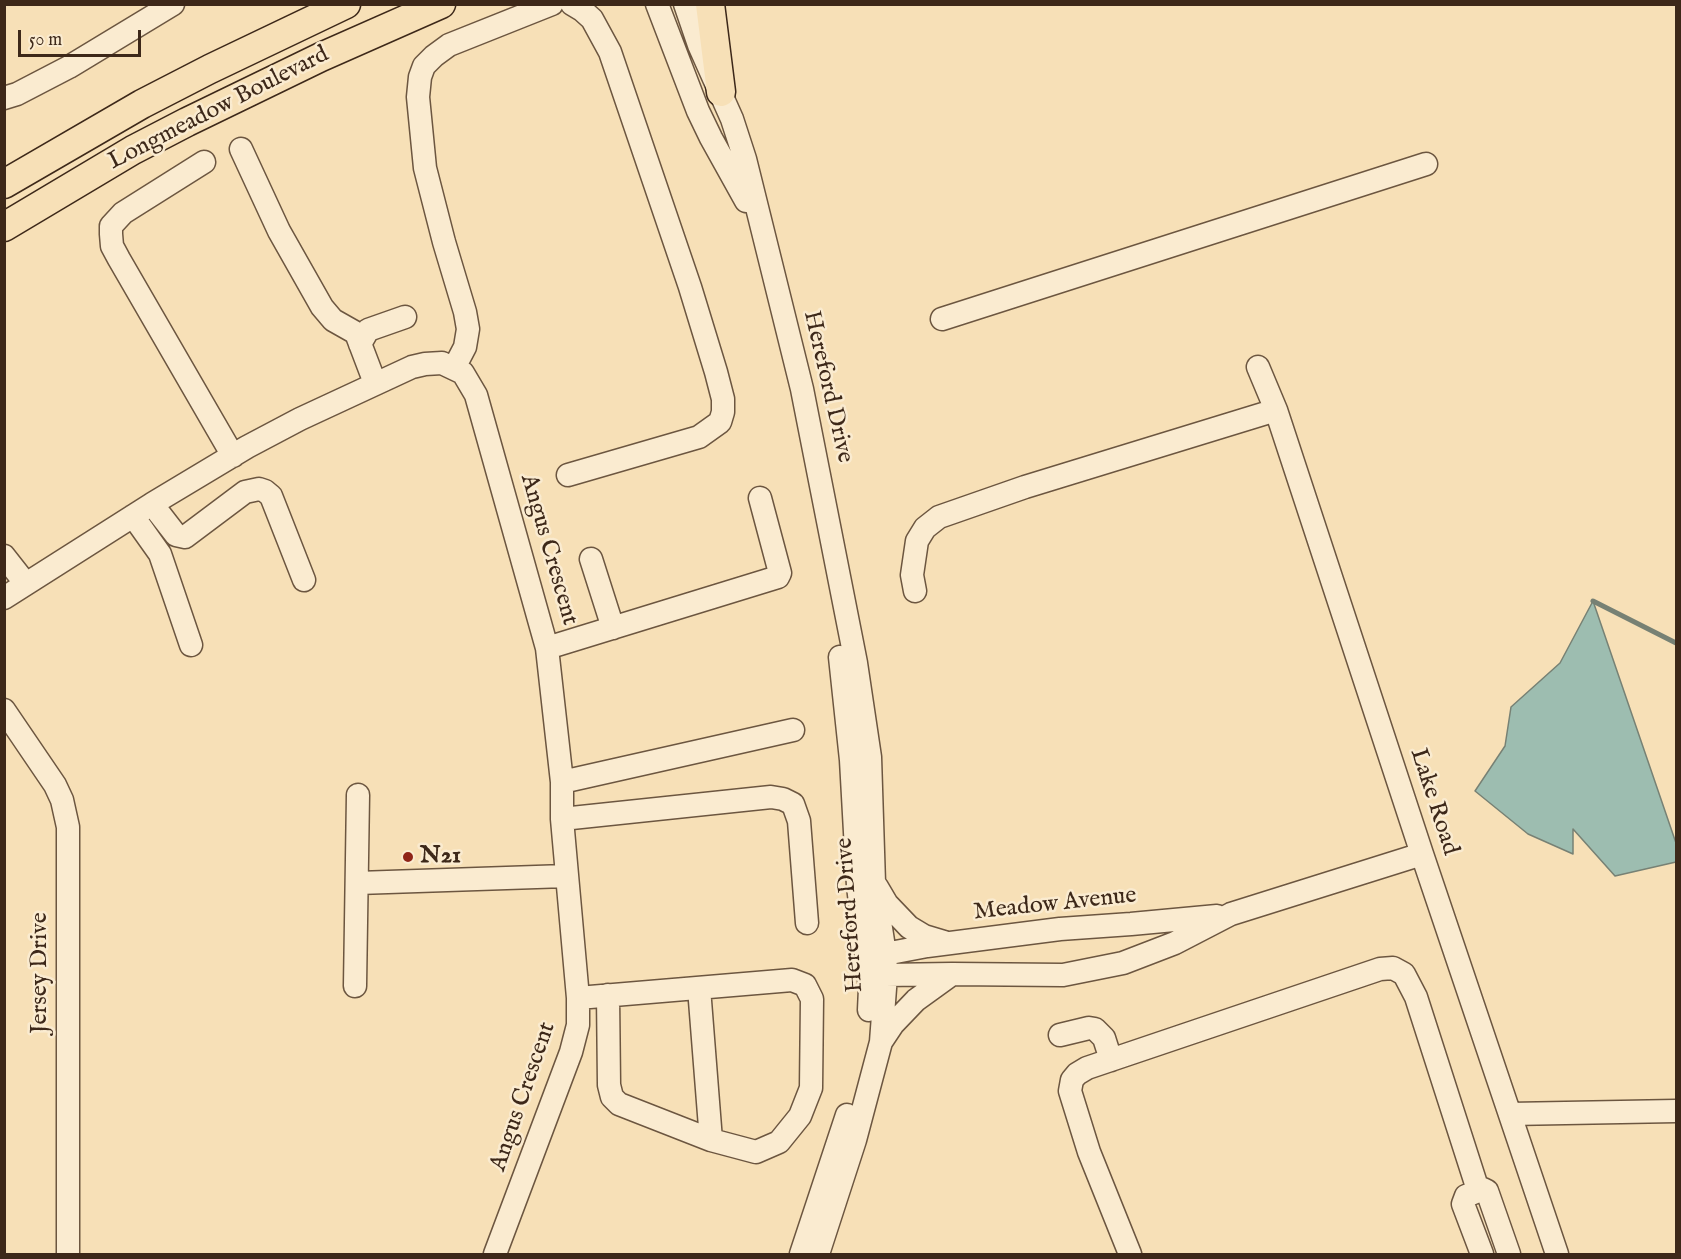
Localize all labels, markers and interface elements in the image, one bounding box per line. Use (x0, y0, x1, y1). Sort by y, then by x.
scale bar (21, 18, 144, 56)
text: 50 m (29, 29, 62, 52)
street label: Longmeadow Boulevard (104, 41, 334, 177)
street label: Hereford Drive (796, 308, 858, 466)
street label: Angus Crescent (513, 471, 583, 629)
street label: Lake Road (1402, 745, 1464, 859)
street label: Hereford Drive (831, 837, 871, 993)
place label: N21 (420, 843, 461, 871)
marker: N21 (401, 850, 415, 864)
street label: Meadow Avenue (972, 882, 1138, 928)
street label: Jersey Drive (27, 912, 55, 1034)
street label: Angus Crescent (485, 1019, 563, 1175)

